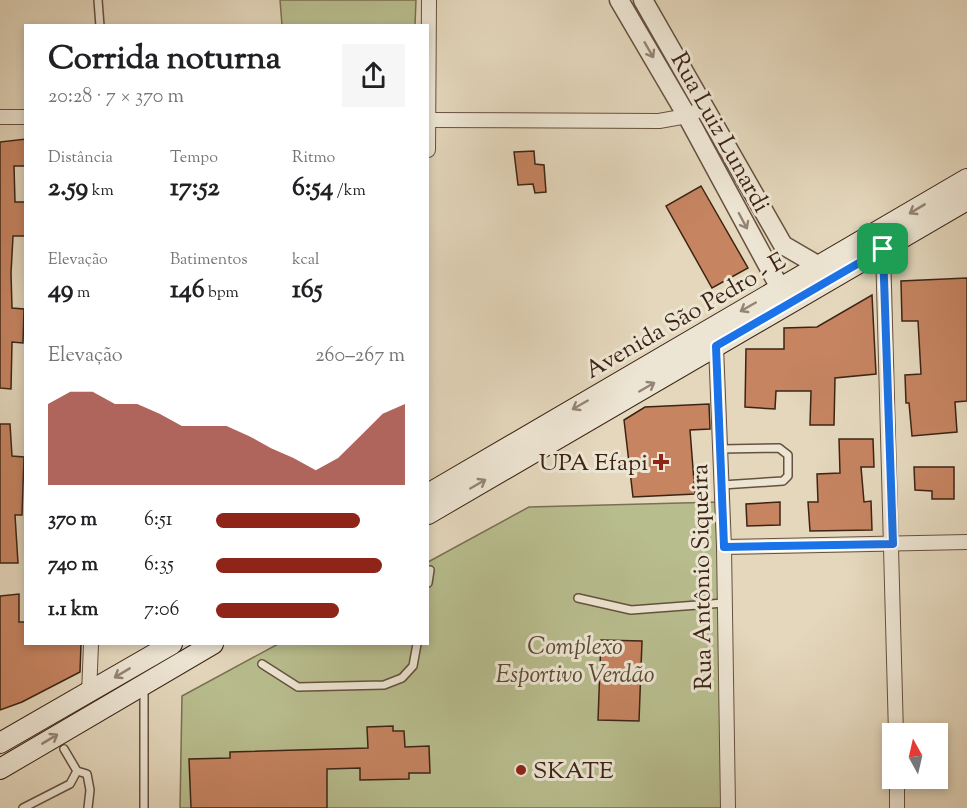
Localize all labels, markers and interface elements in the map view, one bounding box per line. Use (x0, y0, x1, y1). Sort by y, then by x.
text: Corrida noturna (48, 36, 281, 84)
one-way arrow (643, 42, 655, 59)
button: share (342, 44, 405, 107)
street label: Rua Luiz Lunardi (661, 47, 777, 219)
text: 20:28 · 7 × 370 m (48, 83, 184, 112)
text: Distância (48, 147, 113, 170)
text: Tempo (170, 147, 218, 170)
text: Ritmo (292, 147, 335, 170)
text: 2.59 (48, 170, 88, 207)
text: 17:52 (170, 170, 220, 207)
text: 6:54 (292, 170, 333, 207)
text: km (88, 180, 114, 203)
text: /km (333, 180, 366, 203)
one-way arrow (909, 203, 926, 215)
one-way arrow (737, 212, 749, 229)
pin (857, 223, 908, 274)
icon: arrive (866, 232, 899, 265)
street label: Avenida São Pedro - E (579, 245, 793, 388)
text: Elevação (48, 249, 108, 272)
text: Batimentos (170, 249, 248, 272)
text: kcal (292, 249, 320, 272)
text: 49 (48, 272, 74, 309)
text: 146 (170, 272, 205, 309)
text: 165 (292, 272, 323, 309)
text: m (74, 282, 90, 305)
text: bpm (205, 282, 239, 305)
one-way arrow (740, 301, 757, 313)
text: Elevação (48, 342, 123, 371)
text: 260–267 m (315, 342, 405, 371)
one-way arrow (638, 381, 655, 393)
one-way arrow (572, 399, 589, 411)
place label: UPA Efapi (539, 447, 648, 481)
marker: UPA Efapi (652, 453, 670, 471)
street label: Rua Antônio Siqueira (684, 463, 722, 690)
one-way arrow (469, 478, 486, 490)
text: 370 m (48, 506, 97, 535)
text: 6:51 (144, 506, 173, 535)
text: 740 m (48, 551, 98, 580)
text: 6:35 (144, 551, 174, 580)
text: 1.1 km (48, 596, 98, 625)
text: 7:06 (144, 596, 180, 625)
park label: Complexo Esportivo Verdão (495, 631, 655, 693)
one-way arrow (114, 668, 131, 680)
north arrow (882, 723, 948, 789)
map controls (882, 723, 948, 789)
one-way arrow (41, 733, 58, 745)
place label: SKATE (533, 755, 614, 789)
marker: SKATE (514, 763, 528, 777)

